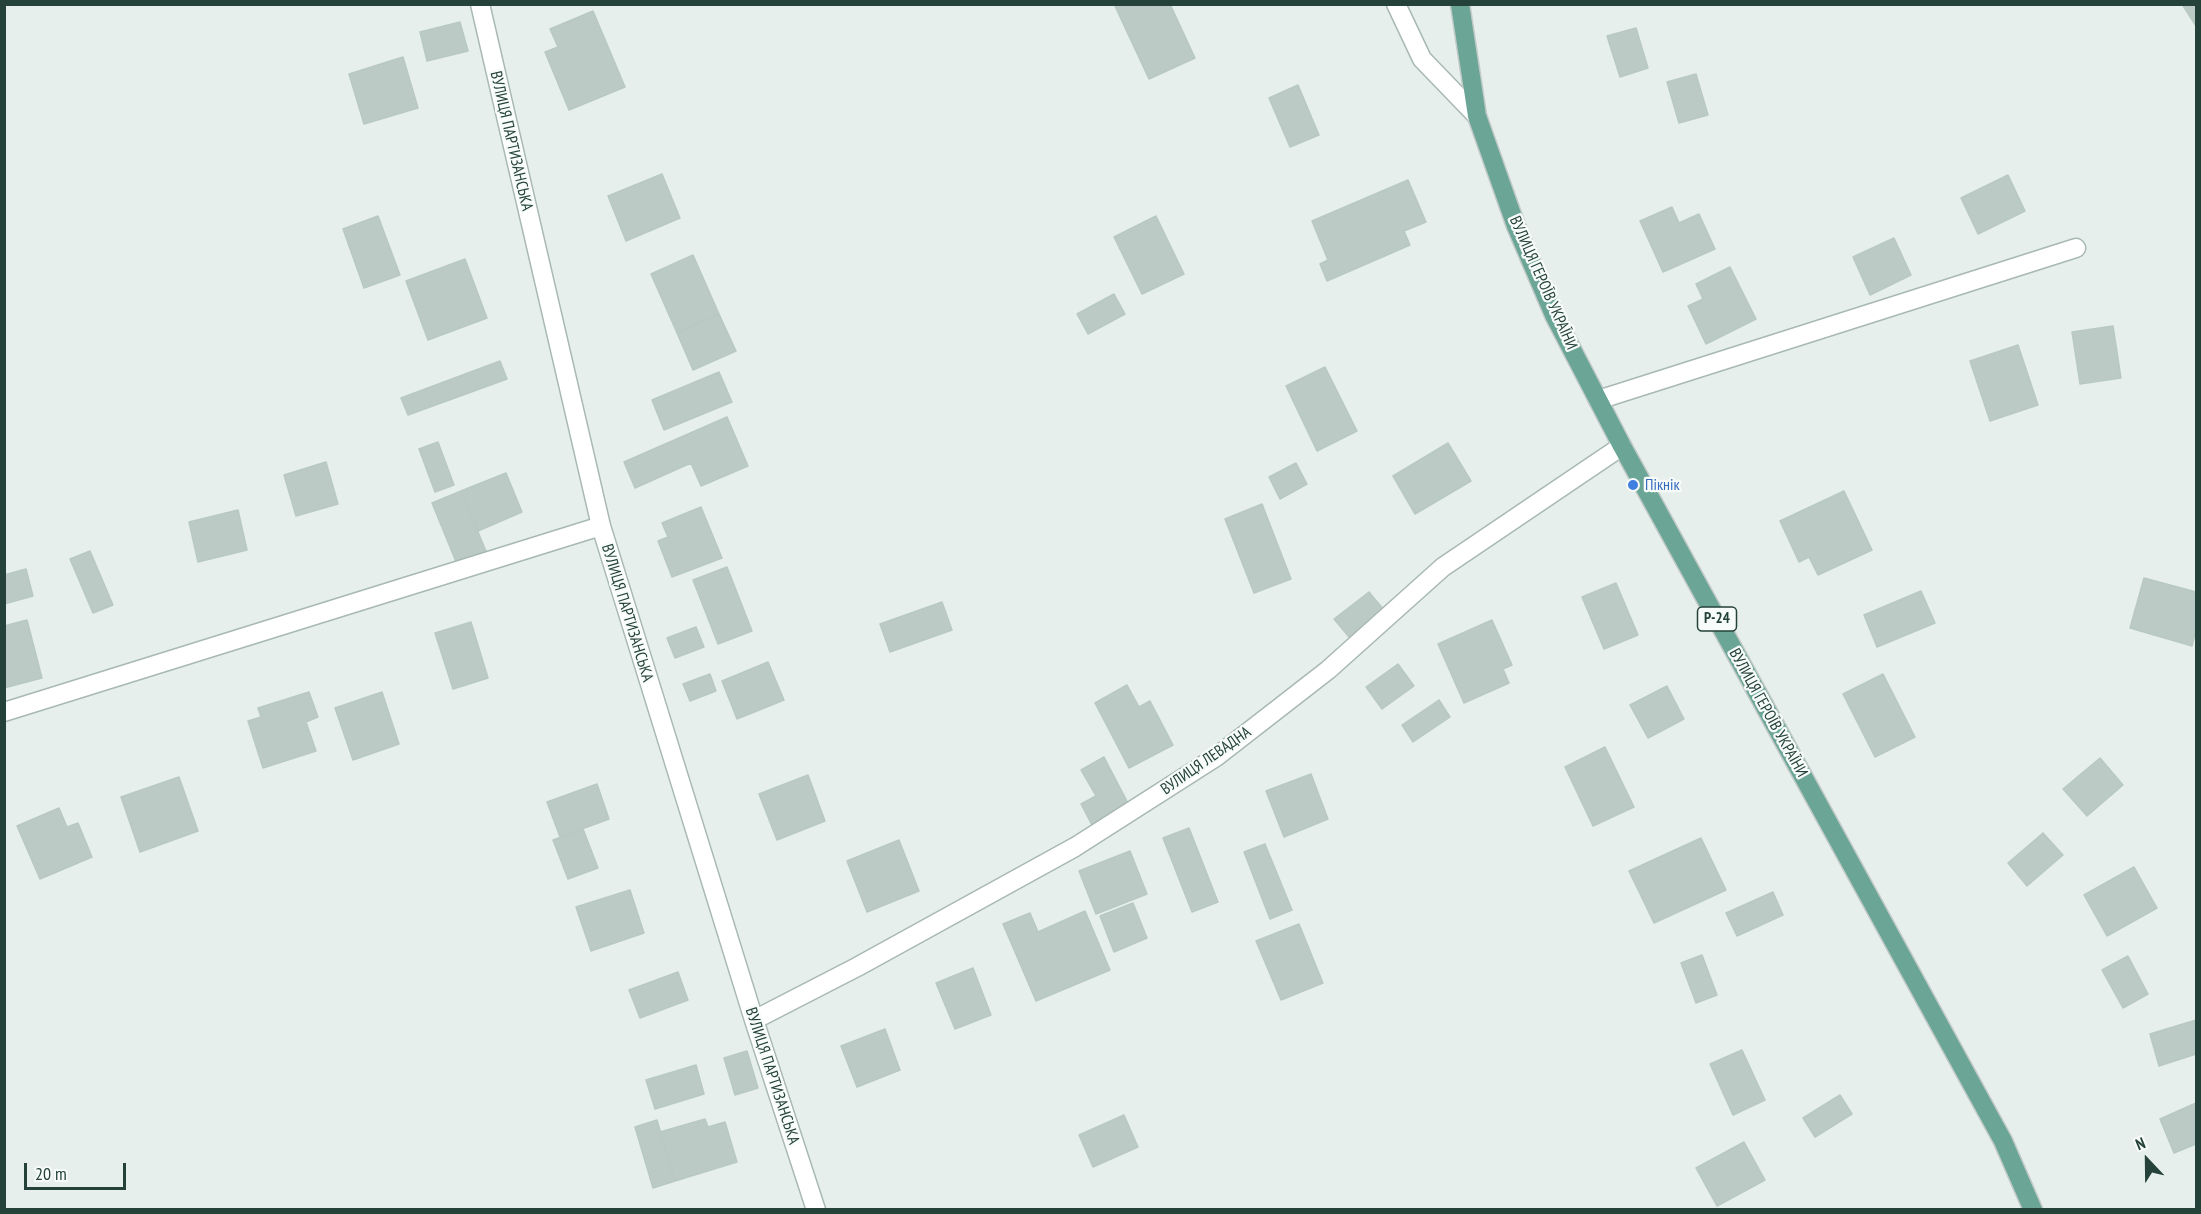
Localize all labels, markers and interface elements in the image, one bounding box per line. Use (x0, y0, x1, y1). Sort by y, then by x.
street label: ВУЛИЦЯ ПАРТИЗАНСЬКА (486, 69, 536, 213)
street label: ВУЛИЦЯ ГЕРОЇВ УКРАЇНИ (1505, 213, 1581, 353)
place label: Пікнік (1645, 475, 1680, 495)
marker: Пікнік (1626, 478, 1640, 492)
street label: ВУЛИЦЯ ПАРТИЗАНСЬКА (597, 542, 657, 684)
road number: Р-24 (1698, 607, 1736, 631)
street label: ВУЛИЦЯ ГЕРОЇВ УКРАЇНИ (1725, 645, 1811, 781)
street label: ВУЛИЦЯ ЛЕВАДНА (1157, 723, 1255, 799)
street label: ВУЛИЦЯ ПАРТИЗАНСЬКА (741, 1005, 803, 1147)
north arrow (2117, 1130, 2177, 1190)
text: N (2132, 1132, 2148, 1154)
scale bar (27, 1151, 129, 1189)
text: 20 m (35, 1162, 67, 1185)

